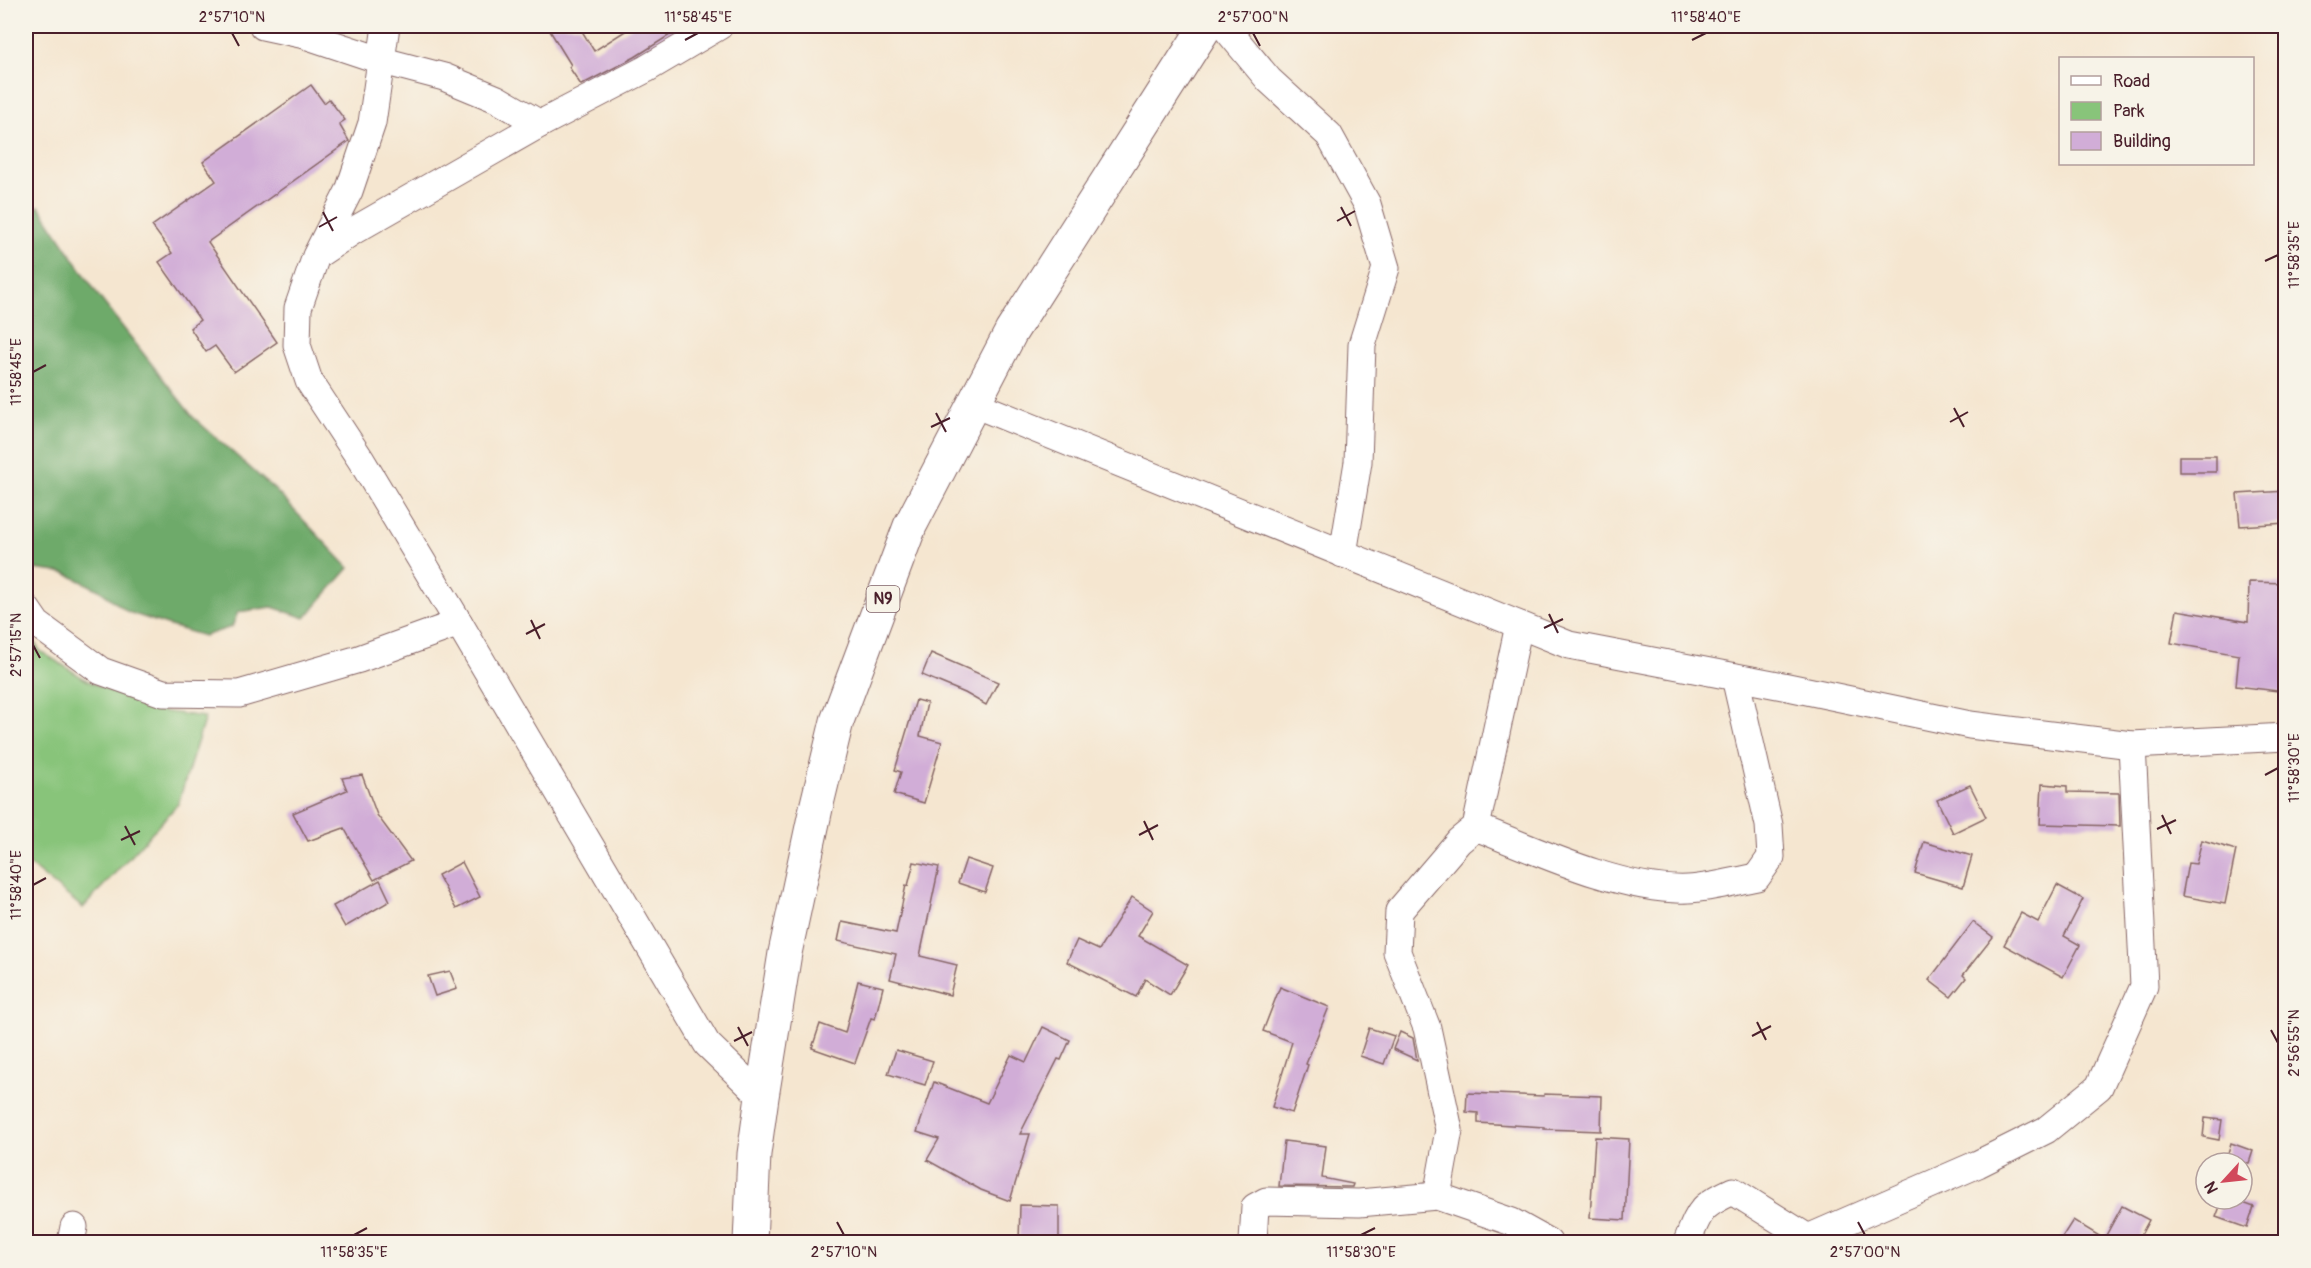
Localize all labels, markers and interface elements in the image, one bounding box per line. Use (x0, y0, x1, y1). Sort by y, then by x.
text: 2°57'10"N (199, 8, 265, 27)
text: 11°58'45"E (664, 8, 732, 27)
text: 2°57'00"N (1218, 8, 1288, 27)
text: 11°58'40"E (1671, 8, 1741, 27)
legend (2059, 57, 2254, 165)
text: Road (2113, 70, 2150, 93)
text: Park (2113, 100, 2145, 123)
text: Building (2113, 130, 2171, 153)
text: 11°58'35"E (2285, 221, 2304, 289)
text: 11°58'45"E (7, 338, 26, 406)
road number: N9 (866, 586, 900, 612)
text: 2°57'15"N (7, 613, 26, 677)
text: 11°58'30"E (2285, 733, 2304, 803)
text: 11°58'40"E (7, 850, 26, 920)
text: 2°56'55"N (2285, 1009, 2304, 1077)
north arrow (2194, 1151, 2254, 1211)
text: N (2200, 1178, 2223, 1197)
text: 11°58'35"E (320, 1243, 388, 1262)
text: 2°57'10"N (811, 1243, 877, 1262)
text: 11°58'30"E (1326, 1243, 1396, 1262)
text: 2°57'00"N (1830, 1243, 1900, 1262)

